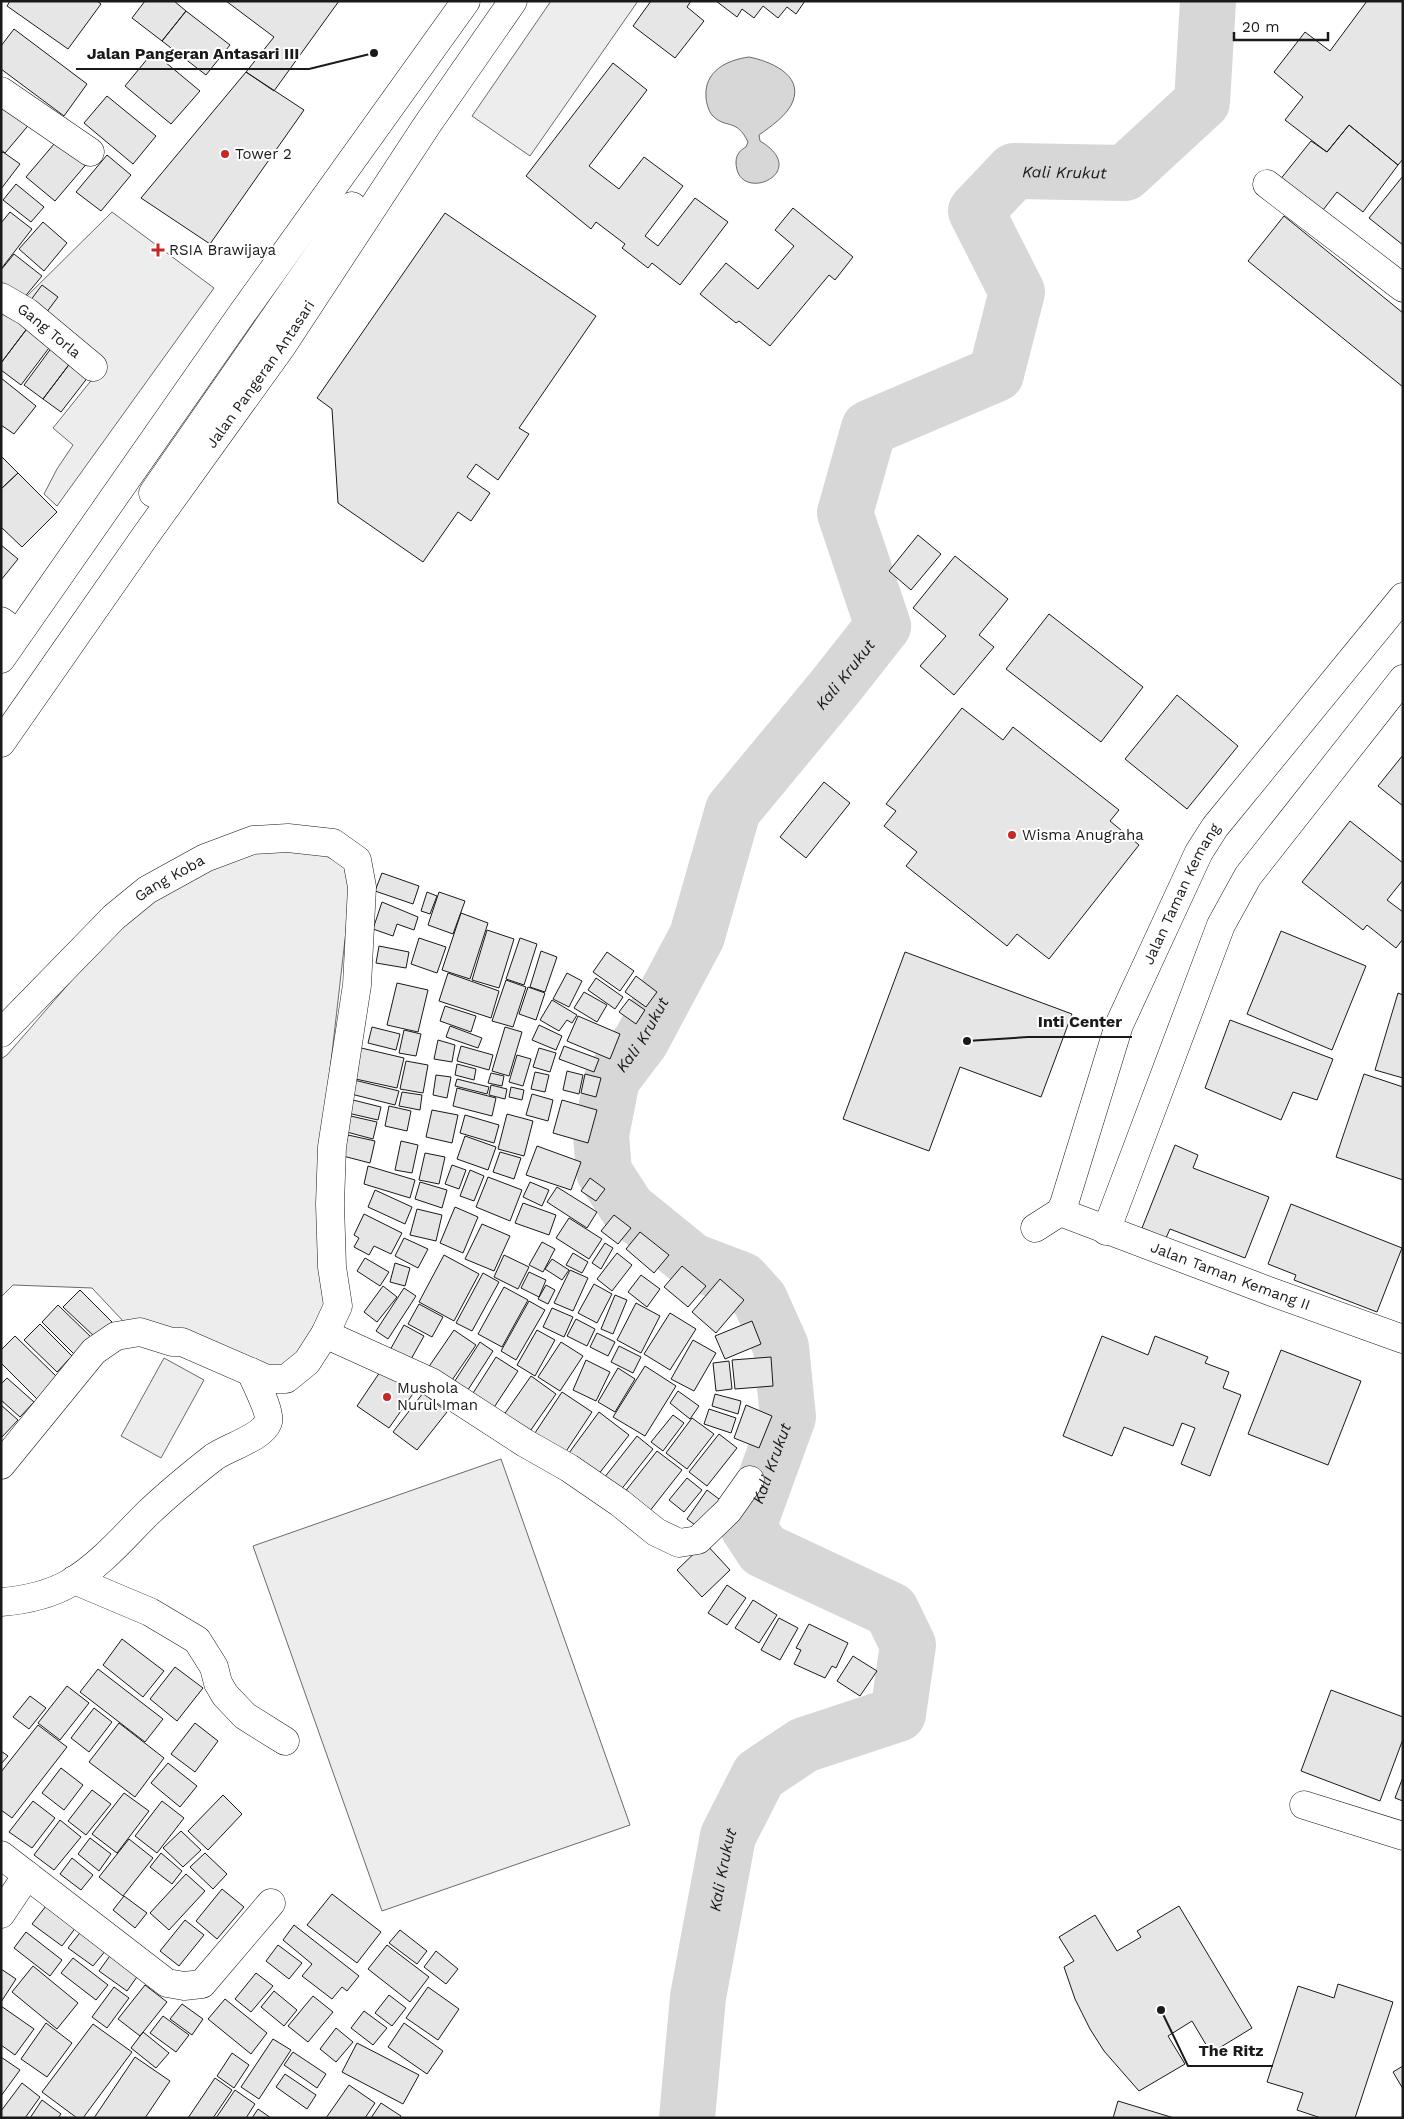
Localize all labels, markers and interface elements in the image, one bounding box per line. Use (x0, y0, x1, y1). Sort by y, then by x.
scale bar (1234, 10, 1328, 42)
text: 20 m (1242, 18, 1280, 36)
callout: Jalan Pangeran Antasari III (76, 38, 309, 69)
text: Jalan Pangeran Antasari III (87, 44, 299, 63)
place label: Tower 2 (235, 145, 292, 163)
marker: Tower 2 (219, 148, 231, 160)
water label: Kali Krukut (1022, 162, 1107, 183)
place label: RSIA Brawijaya (169, 241, 277, 259)
marker: RSIA Brawijaya (151, 243, 165, 257)
street label: Jalan Pangeran Antasari (202, 297, 319, 452)
street label: Gang Torla (14, 299, 85, 362)
water label: Kali Krukut (811, 635, 879, 713)
street label: Jalan Taman Kemang (1139, 820, 1224, 967)
place label: Wisma Anugraha (1022, 826, 1144, 844)
marker: Wisma Anugraha (1006, 829, 1018, 841)
street label: Gang Koba (131, 851, 208, 906)
water label: Kali Krukut (612, 994, 673, 1076)
callout: Inti Center (1028, 1006, 1132, 1037)
text: Inti Center (1038, 1012, 1122, 1031)
street label: Jalan Taman Kemang II (1148, 1238, 1313, 1314)
place label: Mushola Nurul Iman (397, 1379, 478, 1414)
marker: Mushola Nurul Iman (381, 1391, 393, 1403)
water label: Kali Krukut (748, 1420, 795, 1506)
water label: Kali Krukut (705, 1824, 741, 1913)
callout: The Ritz (1188, 2035, 1273, 2066)
text: The Ritz (1199, 2041, 1263, 2060)

